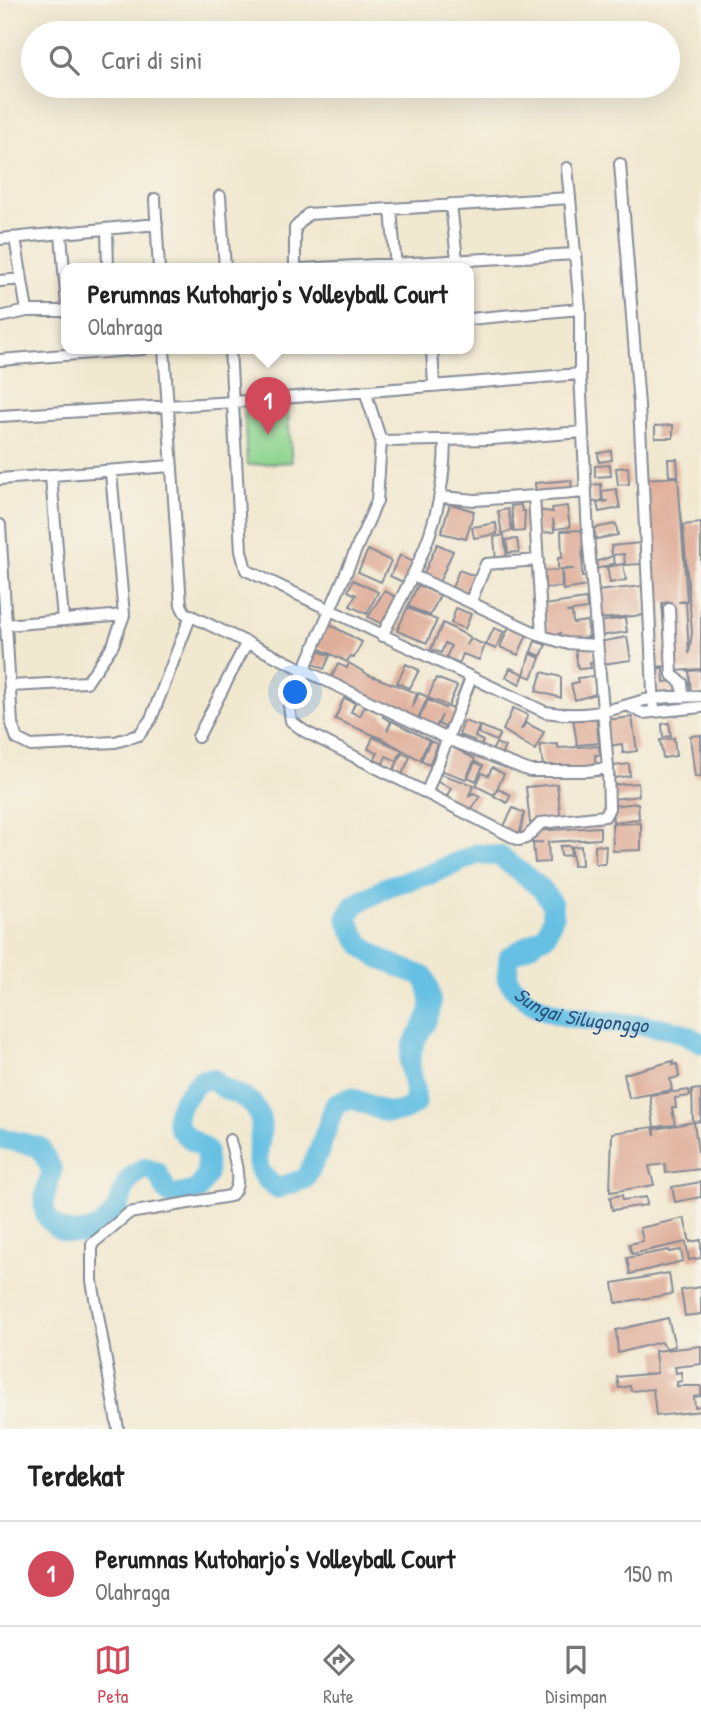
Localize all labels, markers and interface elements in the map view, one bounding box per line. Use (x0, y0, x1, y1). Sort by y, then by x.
search box (21, 21, 680, 98)
icon: search (45, 41, 83, 79)
text: Cari di sini (101, 42, 203, 77)
popup (61, 263, 474, 354)
text: Perumnas Kutoharjo's Volleyball Court (87, 276, 448, 311)
text: Olahraga (87, 311, 162, 342)
pin: 1 (245, 377, 291, 435)
your location (278, 675, 312, 709)
water label: Sungai Silugonggo (508, 980, 651, 1040)
text: Terdekat (28, 1455, 124, 1495)
text: Perumnas Kutoharjo's Volleyball Court (95, 1541, 455, 1576)
text: 1 (47, 1558, 55, 1589)
text: 150 m (624, 1558, 673, 1589)
text: Olahraga (95, 1576, 170, 1607)
tab: Peta (94, 1641, 132, 1709)
tab: Rute (320, 1641, 358, 1709)
tab: Disimpan (545, 1641, 607, 1709)

